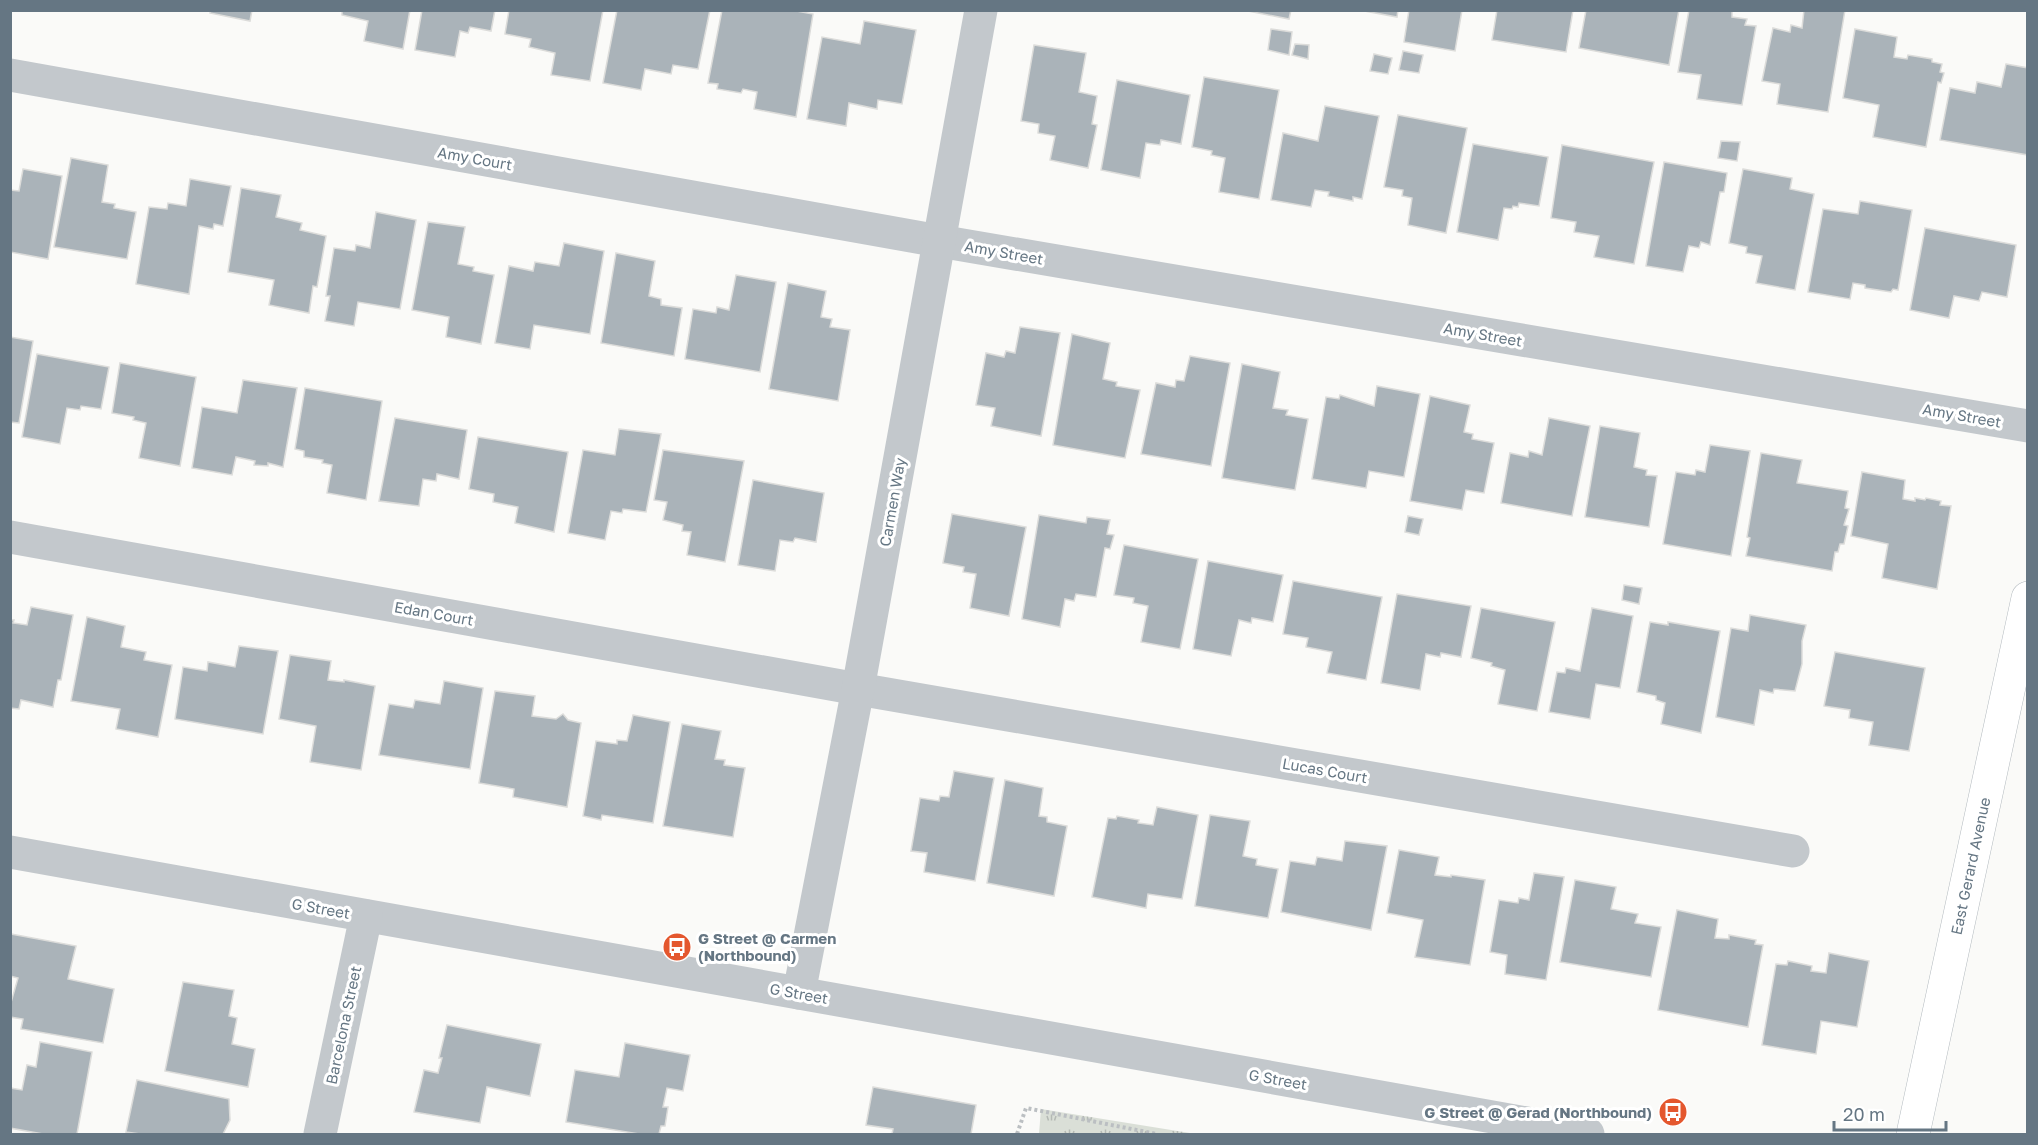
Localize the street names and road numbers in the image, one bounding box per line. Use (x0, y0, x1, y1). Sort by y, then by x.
street label: Amy Court (436, 143, 514, 173)
street label: Amy Street (963, 236, 1045, 268)
street label: Amy Street (1442, 318, 1524, 350)
street label: Amy Street (1921, 399, 2003, 431)
street label: Carmen Way (875, 456, 909, 548)
street label: Edan Court (393, 597, 475, 629)
street label: Lucas Court (1281, 754, 1369, 786)
street label: East Gerard Avenue (1947, 795, 1993, 936)
street label: G Street (291, 894, 351, 922)
street label: Barcelona Street (322, 964, 364, 1086)
street label: G Street (769, 979, 829, 1007)
street label: G Street (1248, 1065, 1308, 1093)

